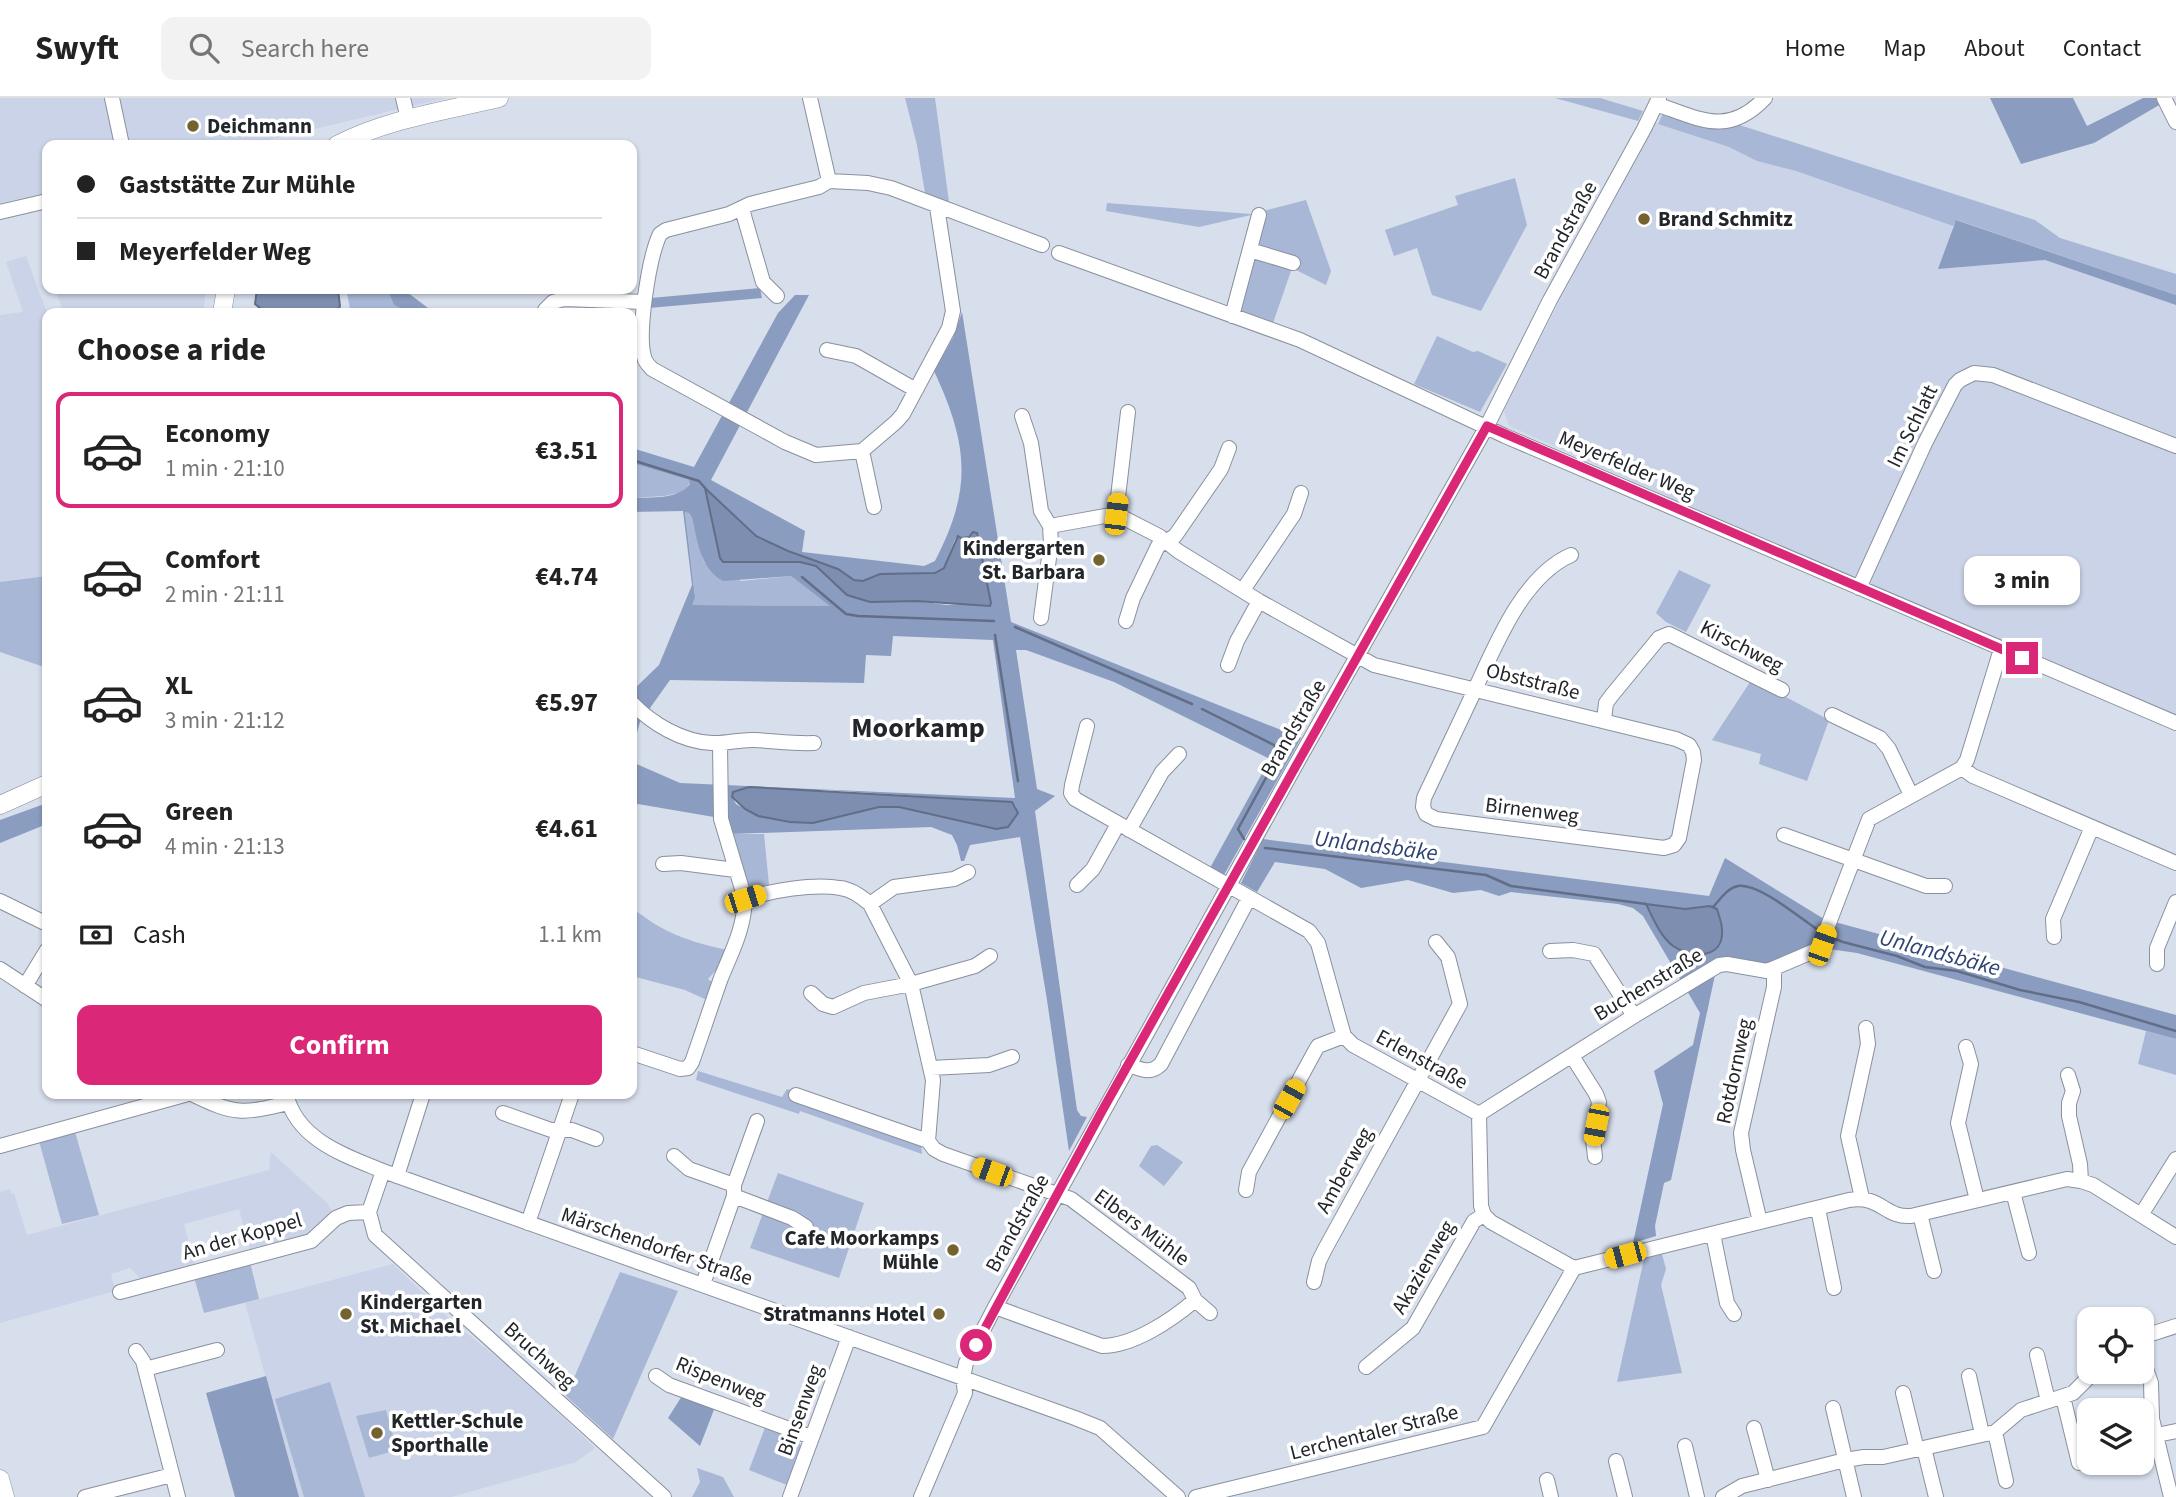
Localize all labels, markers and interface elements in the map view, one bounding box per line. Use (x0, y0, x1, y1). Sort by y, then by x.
search box (161, 17, 651, 80)
text: Swyft (35, 25, 119, 72)
icon: search (185, 29, 223, 67)
text: Search here (241, 30, 369, 67)
text: Home (1785, 31, 1845, 66)
text: Map (1883, 31, 1926, 66)
text: About (1964, 31, 2025, 66)
text: Contact (2063, 31, 2141, 66)
place label: Deichmann (207, 111, 312, 141)
marker: Deichmann (185, 118, 201, 134)
text: Gaststätte Zur Mühle (119, 166, 356, 203)
street label: Brandstraße (1526, 175, 1604, 285)
place label: Brand Schmitz (1658, 204, 1793, 234)
marker: Brand Schmitz (1636, 211, 1652, 227)
text: Meyerfelder Weg (119, 233, 311, 270)
text: Choose a ride (77, 327, 266, 373)
street label: Im Schlatt (1879, 380, 1945, 472)
text: Economy (165, 415, 270, 452)
icon: car (81, 419, 144, 482)
street label: Meyerfelder Weg (1554, 423, 1700, 507)
text: €3.51 (535, 432, 598, 469)
text: 1 min · 21:10 (165, 452, 285, 485)
car (1104, 492, 1129, 536)
place label: Kindergarten St. Barbara (962, 533, 1085, 587)
text: Comfort (165, 541, 260, 578)
icon: car (81, 545, 144, 608)
marker: Kindergarten St. Barbara (1091, 552, 1107, 568)
callout: 3 min (1964, 556, 2080, 606)
text: €4.74 (535, 558, 598, 595)
text: 3 min (1994, 564, 2050, 597)
text: 2 min · 21:11 (165, 578, 285, 611)
street label: Kirschweg (1695, 612, 1789, 680)
route end (2006, 642, 2038, 674)
street label: Obststraße (1483, 655, 1583, 707)
text: XL (165, 667, 193, 704)
icon: car (81, 671, 144, 734)
street label: Brandstraße (1253, 674, 1333, 782)
text: €5.97 (535, 684, 598, 721)
text: 3 min · 21:12 (165, 704, 285, 737)
district label: Moorkamp (851, 708, 985, 748)
street label: Birnenweg (1484, 789, 1581, 831)
text: Green (165, 793, 233, 830)
icon: car (81, 797, 144, 860)
text: €4.61 (535, 810, 598, 847)
water label: Unlandsbäke (1312, 822, 1440, 869)
text: 4 min · 21:13 (165, 830, 285, 863)
car (722, 883, 769, 915)
icon: cash (77, 916, 115, 954)
text: Cash (133, 916, 186, 953)
text: 1.1 km (538, 918, 602, 951)
water label: Unlandsbäke (1876, 920, 2004, 984)
car (1806, 922, 1839, 968)
street label: Buchenstraße (1588, 940, 1708, 1028)
button: Confirm (77, 1005, 602, 1085)
street label: Rotdornweg (1708, 1015, 1760, 1127)
street label: Erlenstraße (1371, 1021, 1473, 1097)
car (1270, 1076, 1309, 1122)
car (1582, 1102, 1611, 1148)
street label: Amberweg (1308, 1121, 1380, 1219)
car (969, 1155, 1016, 1189)
street label: Brandstraße (978, 1168, 1056, 1278)
street label: Elbers Mühle (1088, 1181, 1196, 1273)
street label: Märschendorfer Straße (557, 1199, 757, 1293)
street label: An der Koppel (179, 1205, 305, 1267)
street label: Akazienweg (1384, 1214, 1462, 1320)
place label: Cafe Moorkamps Mühle (784, 1223, 939, 1277)
car (1602, 1239, 1649, 1271)
marker: Cafe Moorkamps Mühle (945, 1242, 961, 1258)
place label: Kindergarten St. Michael (360, 1287, 483, 1341)
place label: Stratmanns Hotel (763, 1299, 925, 1329)
marker: Kindergarten St. Michael (338, 1306, 354, 1322)
marker: Stratmanns Hotel (931, 1306, 947, 1322)
map controls (2077, 1307, 2154, 1475)
button: locate (2077, 1307, 2154, 1384)
street label: Bruchweg (497, 1314, 583, 1396)
route start (960, 1329, 992, 1361)
street label: Rispenweg (671, 1348, 771, 1412)
street label: Binsenweg (770, 1360, 831, 1460)
street label: Lerchentaler Straße (1287, 1397, 1461, 1467)
button: layers (2077, 1398, 2154, 1475)
place label: Kettler-Schule Sporthalle (391, 1406, 523, 1460)
marker: Kettler-Schule Sporthalle (369, 1425, 385, 1441)

